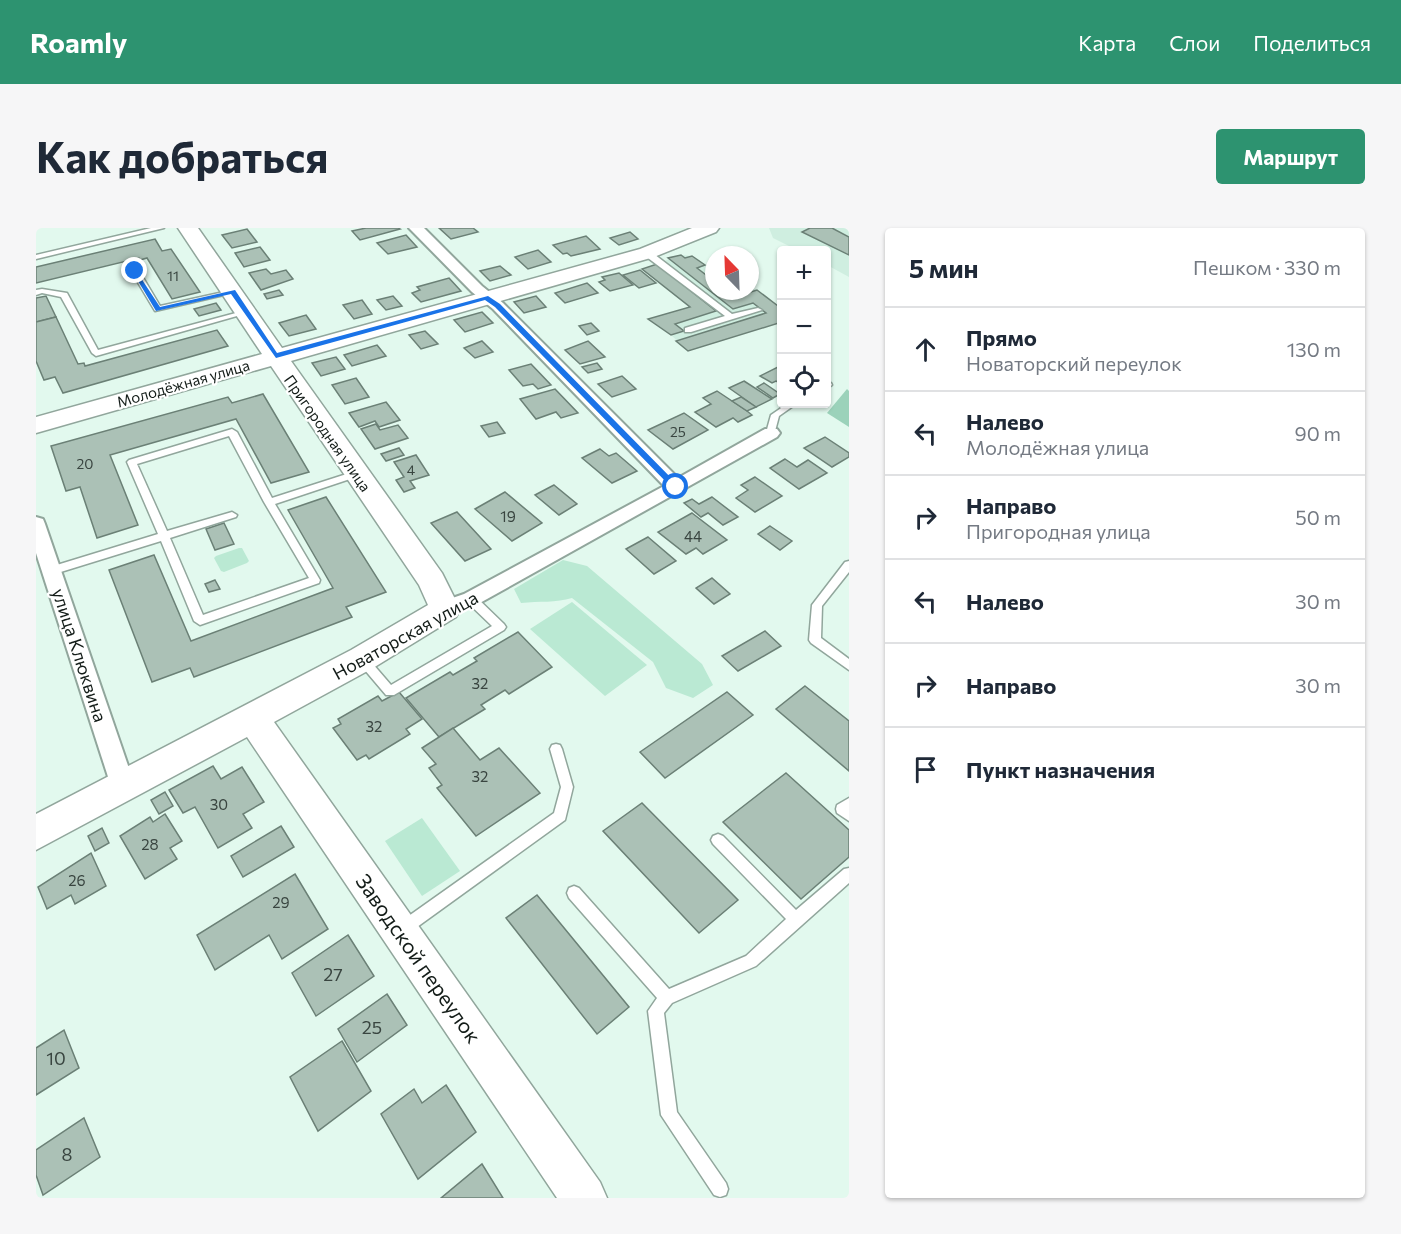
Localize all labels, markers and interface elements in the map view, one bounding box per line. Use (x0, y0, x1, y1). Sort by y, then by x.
text: Roamly (30, 25, 127, 59)
text: Карта (1078, 30, 1136, 55)
text: Слои (1169, 30, 1220, 55)
text: Поделиться (1253, 30, 1371, 55)
button: Маршрут (1216, 129, 1365, 184)
text: Как добраться (36, 130, 328, 182)
north arrow (705, 246, 759, 300)
map controls (777, 246, 831, 408)
button: + (777, 246, 831, 300)
text: 5 мин (909, 252, 979, 283)
text: Пешком · 330 m (1193, 255, 1341, 279)
route end (121, 257, 147, 283)
house number: 11 (167, 267, 179, 284)
button: − (777, 300, 831, 354)
text: Прямо (966, 324, 1037, 351)
icon: ahead (909, 333, 942, 366)
text: 130 m (1287, 337, 1341, 361)
text: Новаторский переулок (966, 351, 1182, 375)
button: locate (777, 354, 831, 408)
street label: Молодёжная улица (114, 355, 252, 411)
street label: Пригородная улица (281, 371, 375, 495)
text: Налево (966, 408, 1044, 435)
icon: left (909, 417, 942, 450)
text: 90 m (1295, 421, 1341, 445)
house number: 25 (670, 423, 686, 440)
text: Молодёжная улица (966, 435, 1149, 459)
house number: 20 (77, 455, 93, 472)
house number: 4 (407, 461, 416, 478)
route start (662, 473, 688, 499)
text: Направо (966, 492, 1056, 519)
icon: right (909, 501, 942, 534)
text: 50 m (1295, 505, 1341, 529)
house number: 19 (500, 507, 516, 525)
text: Пригородная улица (966, 519, 1151, 543)
house number: 44 (684, 527, 702, 545)
icon: left (909, 585, 942, 618)
street label: улица Клюквина (48, 586, 112, 724)
street label: Новаторская улица (328, 586, 482, 684)
text: Налево (966, 588, 1044, 615)
text: 30 m (1295, 589, 1341, 613)
icon: right (909, 669, 942, 702)
text: Направо (966, 672, 1056, 699)
text: 30 m (1295, 673, 1341, 697)
house number: 32 (472, 674, 488, 692)
house number: 32 (366, 717, 382, 735)
icon: arrive (909, 753, 942, 786)
text: Пункт назначения (966, 756, 1155, 783)
house number: 32 (472, 767, 488, 785)
house number: 30 (210, 795, 228, 813)
house number: 28 (141, 835, 159, 853)
street label: Заводской переулок (351, 869, 487, 1047)
house number: 26 (68, 871, 86, 889)
house number: 29 (272, 893, 290, 911)
house number: 27 (323, 963, 343, 985)
house number: 25 (362, 1016, 382, 1038)
house number: 10 (46, 1047, 66, 1069)
house number: 8 (62, 1143, 73, 1165)

